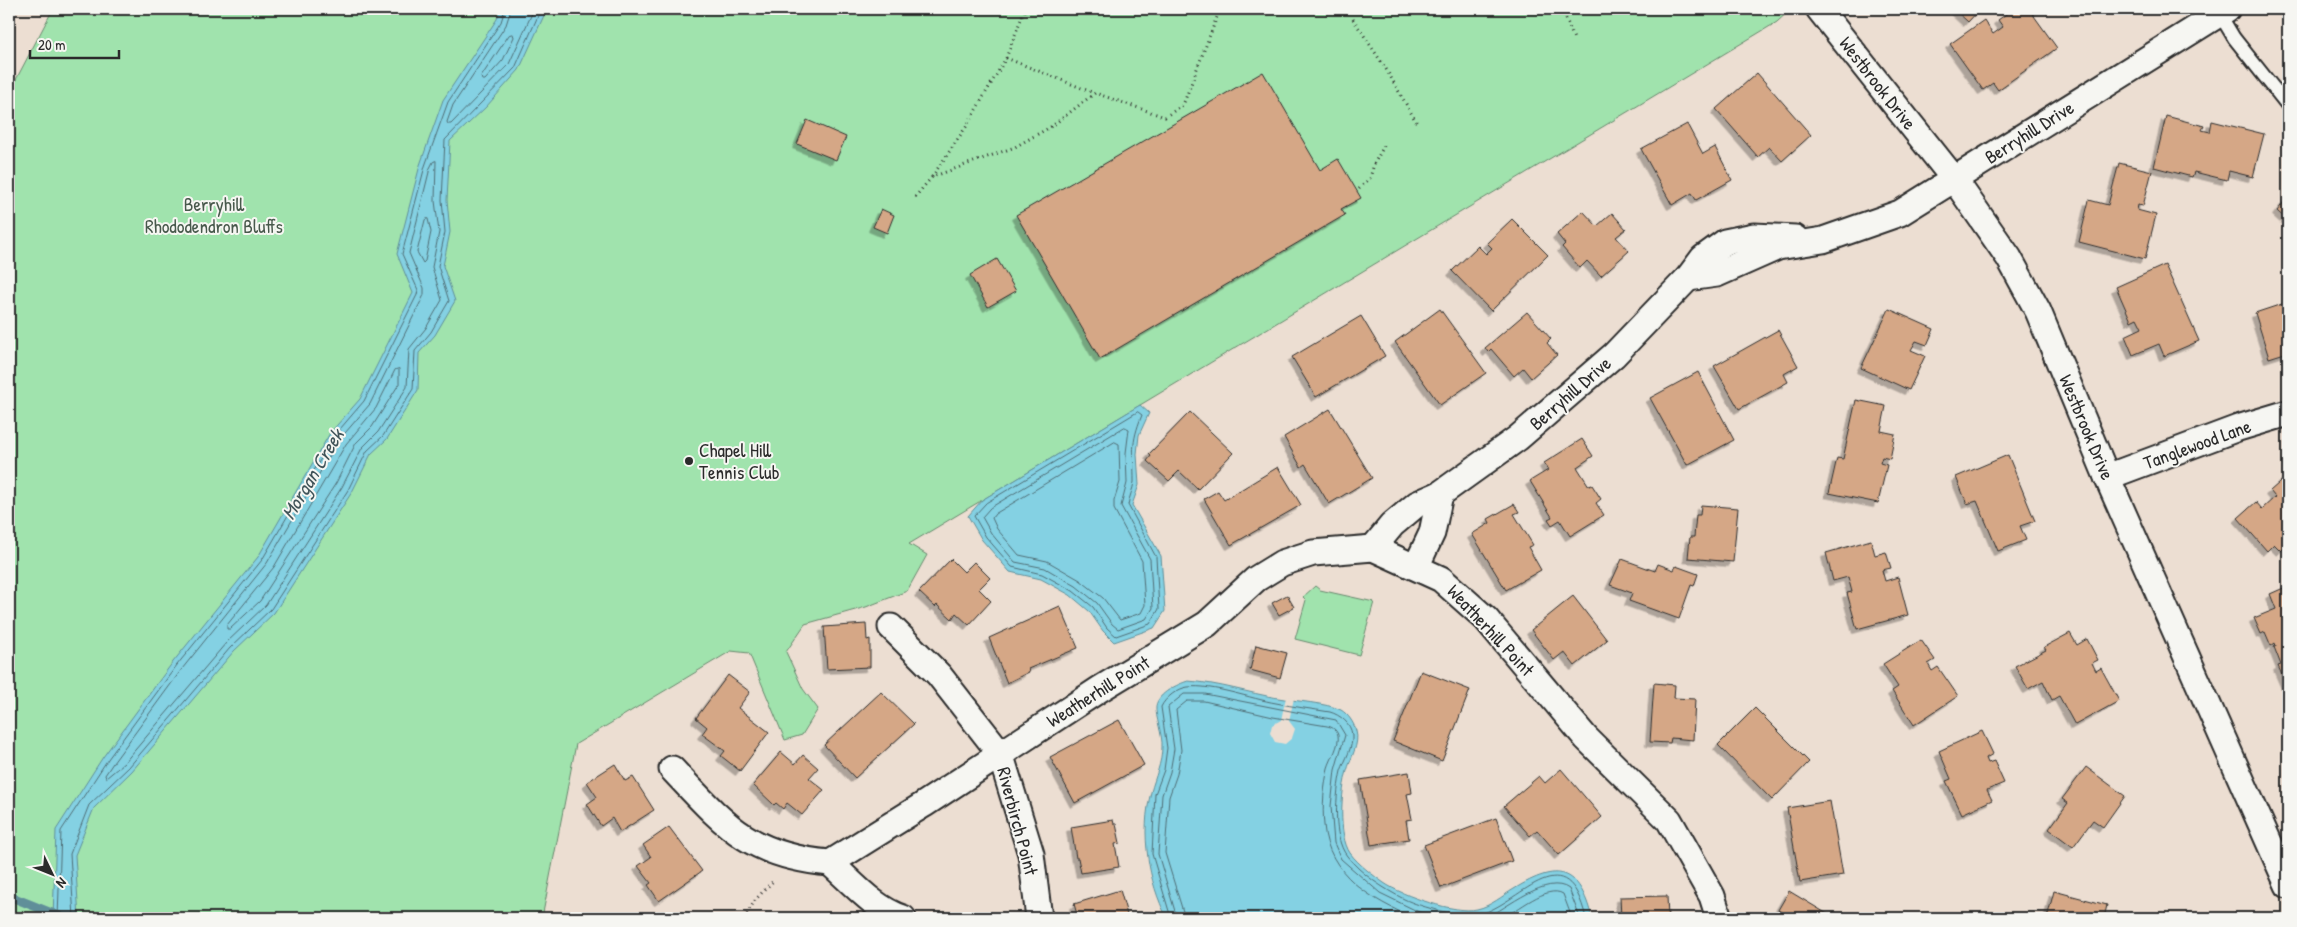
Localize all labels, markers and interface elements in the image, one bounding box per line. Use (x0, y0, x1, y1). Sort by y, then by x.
scale bar (30, 28, 119, 60)
street label: Westbrook Drive (1833, 31, 1923, 135)
text: 20 m (38, 34, 65, 55)
street label: Berryhill Drive (1980, 94, 2079, 170)
park label: Berryhill Rhododendron Bluffs (145, 191, 283, 239)
street label: Berryhill Drive (1524, 350, 1617, 436)
street label: Westbrook Drive (2053, 371, 2121, 484)
street label: Tanglewood Lane (2140, 412, 2255, 475)
water label: Morgan Creek (274, 422, 351, 525)
place label: Chapel Hill Tennis Club (699, 437, 780, 485)
marker: Chapel Hill Tennis Club (683, 455, 695, 467)
street label: Weatherhill Point (1442, 578, 1541, 682)
street label: Weatherhill Point (1041, 649, 1155, 733)
street label: Riverbirch Point (991, 764, 1045, 878)
north arrow (28, 850, 78, 900)
text: N (52, 874, 71, 893)

